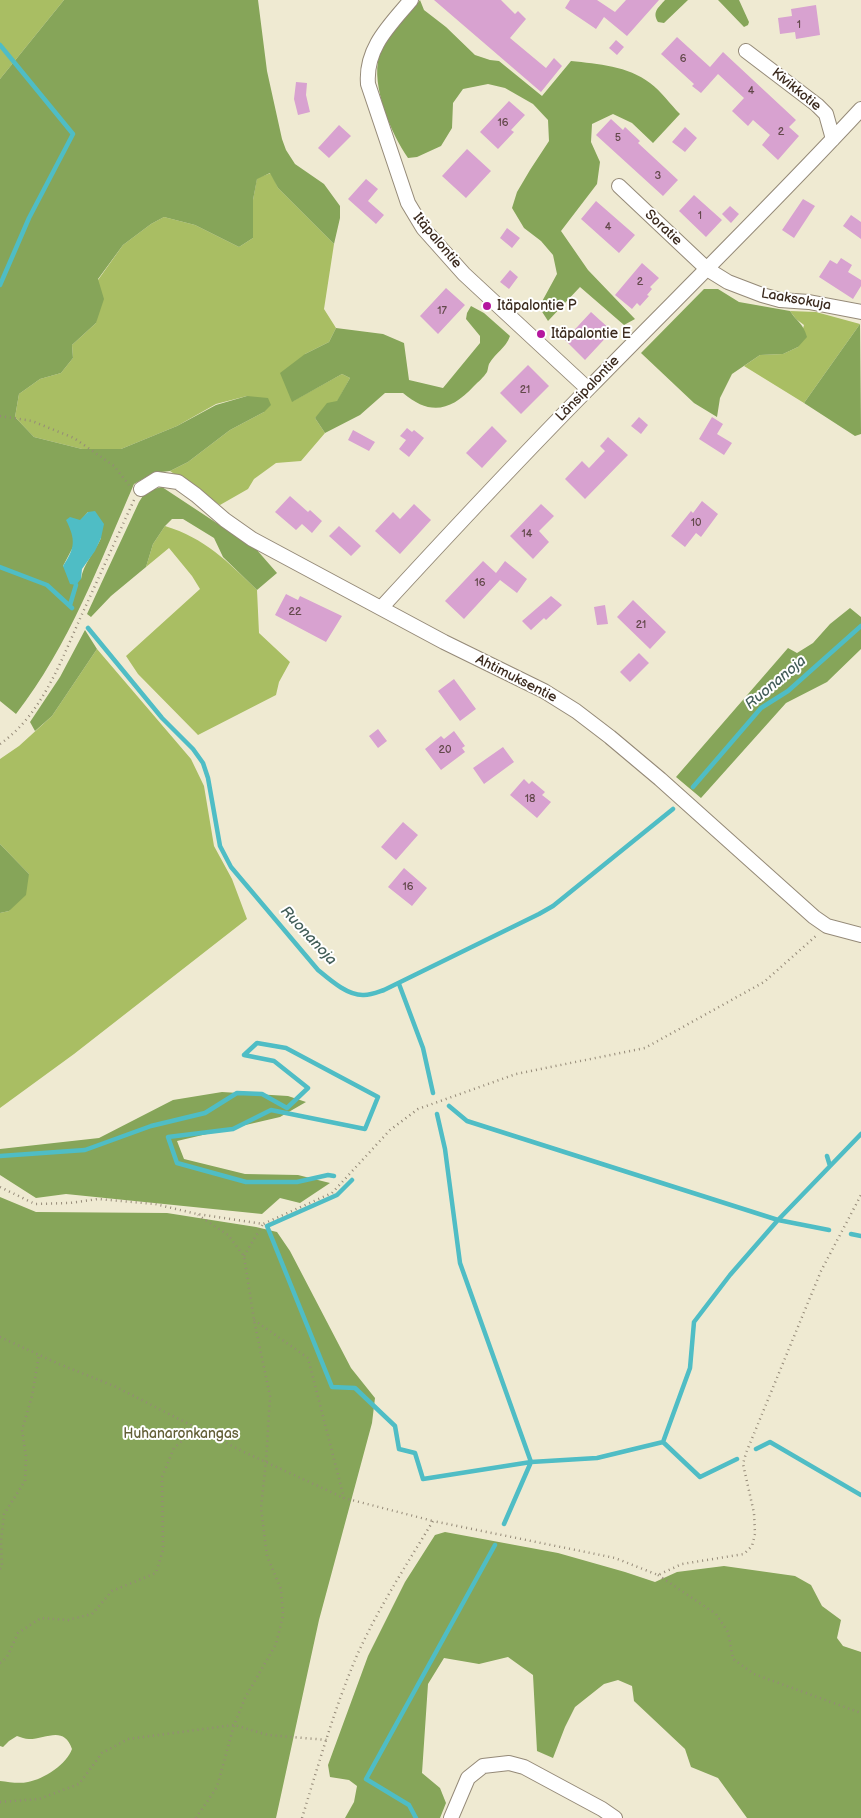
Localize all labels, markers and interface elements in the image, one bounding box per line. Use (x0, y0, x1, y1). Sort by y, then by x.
house number: 1 (797, 18, 801, 32)
house number: 6 (680, 52, 686, 66)
street label: Kivikkotie (768, 65, 824, 115)
house number: 4 (748, 84, 754, 98)
house number: 16 (498, 116, 508, 130)
house number: 2 (778, 125, 784, 139)
house number: 5 (615, 131, 621, 145)
house number: 3 (655, 169, 661, 183)
street label: Soratie (641, 207, 685, 249)
house number: 1 (698, 209, 702, 223)
street label: Itäpalontie (409, 210, 465, 272)
house number: 4 (605, 220, 611, 234)
house number: 2 (637, 275, 643, 289)
street label: Laaksokuja (760, 286, 832, 314)
place label: Itäpalontie P (497, 298, 577, 314)
marker: Itäpalontie P (481, 300, 493, 312)
house number: 17 (437, 304, 447, 318)
place label: Itäpalontie E (551, 326, 631, 342)
marker: Itäpalontie E (535, 328, 547, 340)
street label: Länsipalontie (553, 353, 623, 425)
house number: 21 (520, 383, 530, 397)
house number: 10 (691, 516, 701, 530)
house number: 14 (522, 527, 532, 541)
house number: 16 (475, 576, 485, 590)
house number: 22 (289, 605, 301, 619)
house number: 21 (636, 618, 646, 632)
street label: Ahtimuksentie (473, 651, 559, 707)
water label: Ruonanoja (742, 652, 810, 714)
house number: 20 (439, 743, 451, 757)
house number: 18 (525, 792, 535, 806)
house number: 16 (403, 880, 413, 894)
water label: Ruonanoja (276, 903, 340, 969)
park label: Huhanaronkangas (123, 1426, 239, 1442)

